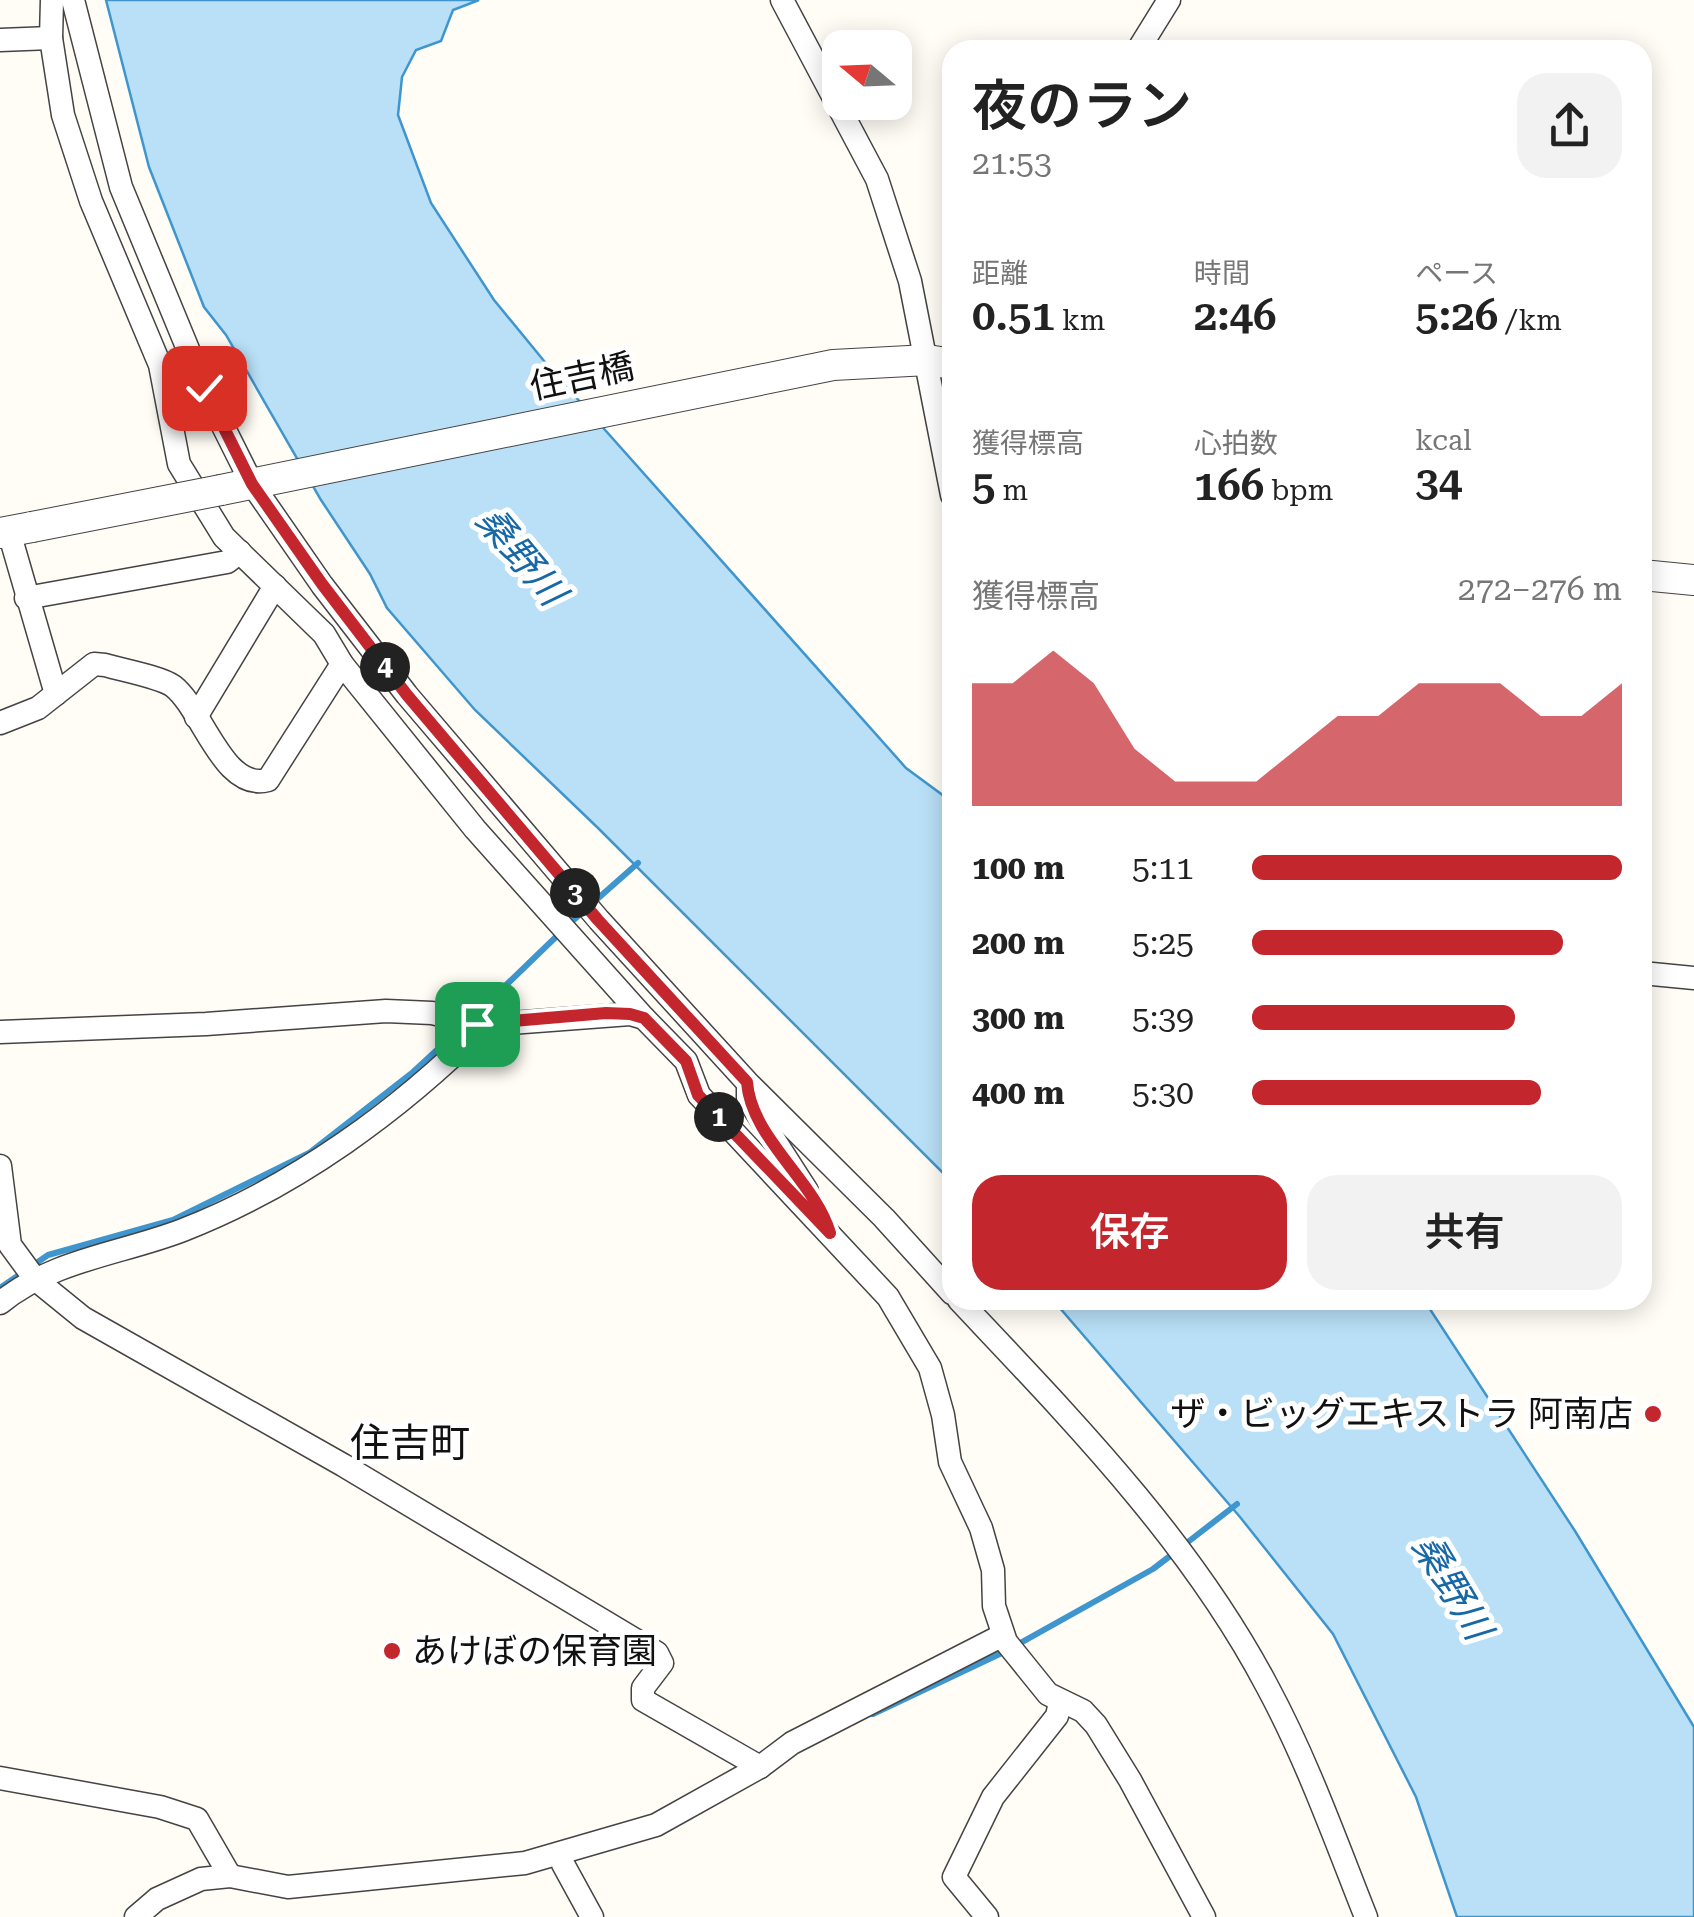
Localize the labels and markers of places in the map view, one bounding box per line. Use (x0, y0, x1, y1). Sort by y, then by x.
pin (162, 346, 247, 431)
pin: 4 (360, 642, 410, 692)
pin: 3 (550, 868, 600, 918)
pin (435, 982, 520, 1067)
pin: 1 (694, 1092, 744, 1142)
place label: ザ・ビッグエキストラ 阿南店 (1170, 1394, 1633, 1435)
marker: ザ・ビッグエキストラ 阿南店 (1642, 1403, 1664, 1425)
place label: あけぼの保育園 (412, 1631, 657, 1672)
marker: あけぼの保育園 (381, 1640, 403, 1662)

